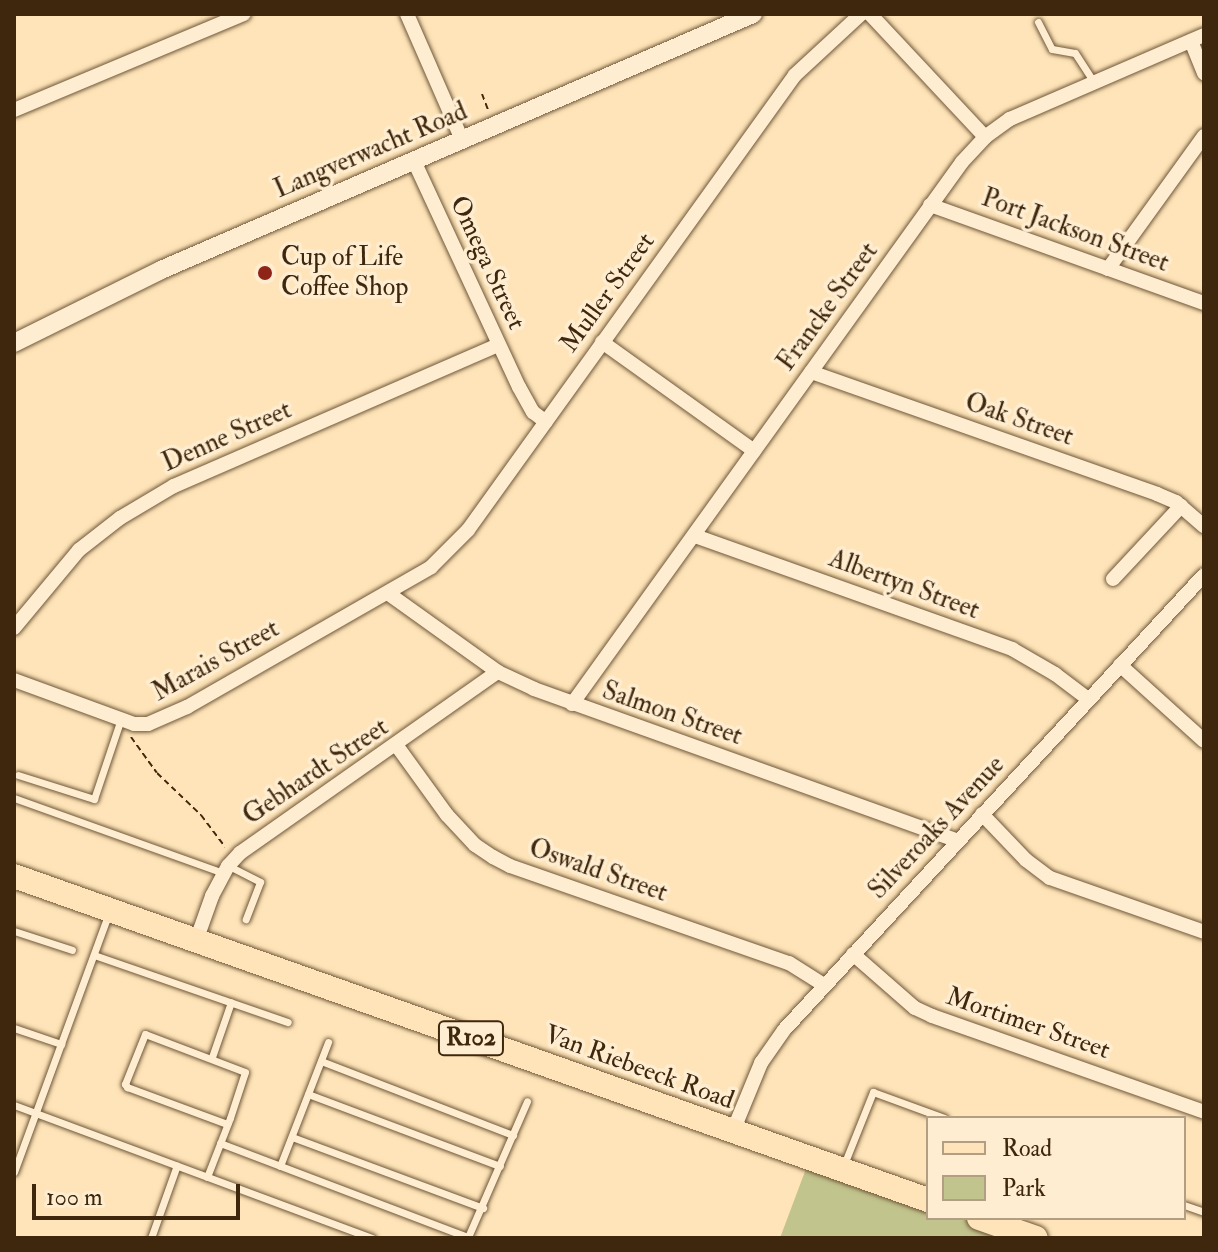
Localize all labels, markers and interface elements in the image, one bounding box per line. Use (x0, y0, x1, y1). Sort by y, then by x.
street label: Langverwacht Road (270, 96, 472, 206)
street label: Port Jackson Street (977, 183, 1173, 279)
street label: Omega Street (442, 191, 532, 335)
street label: Muller Street (554, 227, 662, 359)
street label: Francke Street (771, 237, 885, 377)
place label: Cup of Life Coffee Shop (281, 242, 408, 304)
marker: Cup of Life Coffee Shop (256, 264, 274, 282)
street label: Oak Street (961, 387, 1077, 453)
street label: Denne Street (158, 395, 296, 479)
street label: Albertyn Street (825, 543, 983, 627)
street label: Marais Street (147, 613, 285, 709)
street label: Salmon Street (598, 675, 746, 753)
street label: Gebhardt Street (237, 712, 395, 832)
street label: Silveroaks Avenue (863, 750, 1011, 906)
street label: Oswald Street (525, 833, 671, 909)
street label: Mortimer Street (942, 981, 1114, 1067)
road number: R102 (437, 1018, 505, 1058)
street label: Van Riebeeck Road (540, 1019, 738, 1117)
legend (926, 1116, 1186, 1220)
text: Road (1002, 1133, 1052, 1164)
scale bar (36, 1168, 244, 1218)
text: Park (1002, 1173, 1046, 1204)
text: 100 m (46, 1182, 103, 1213)

